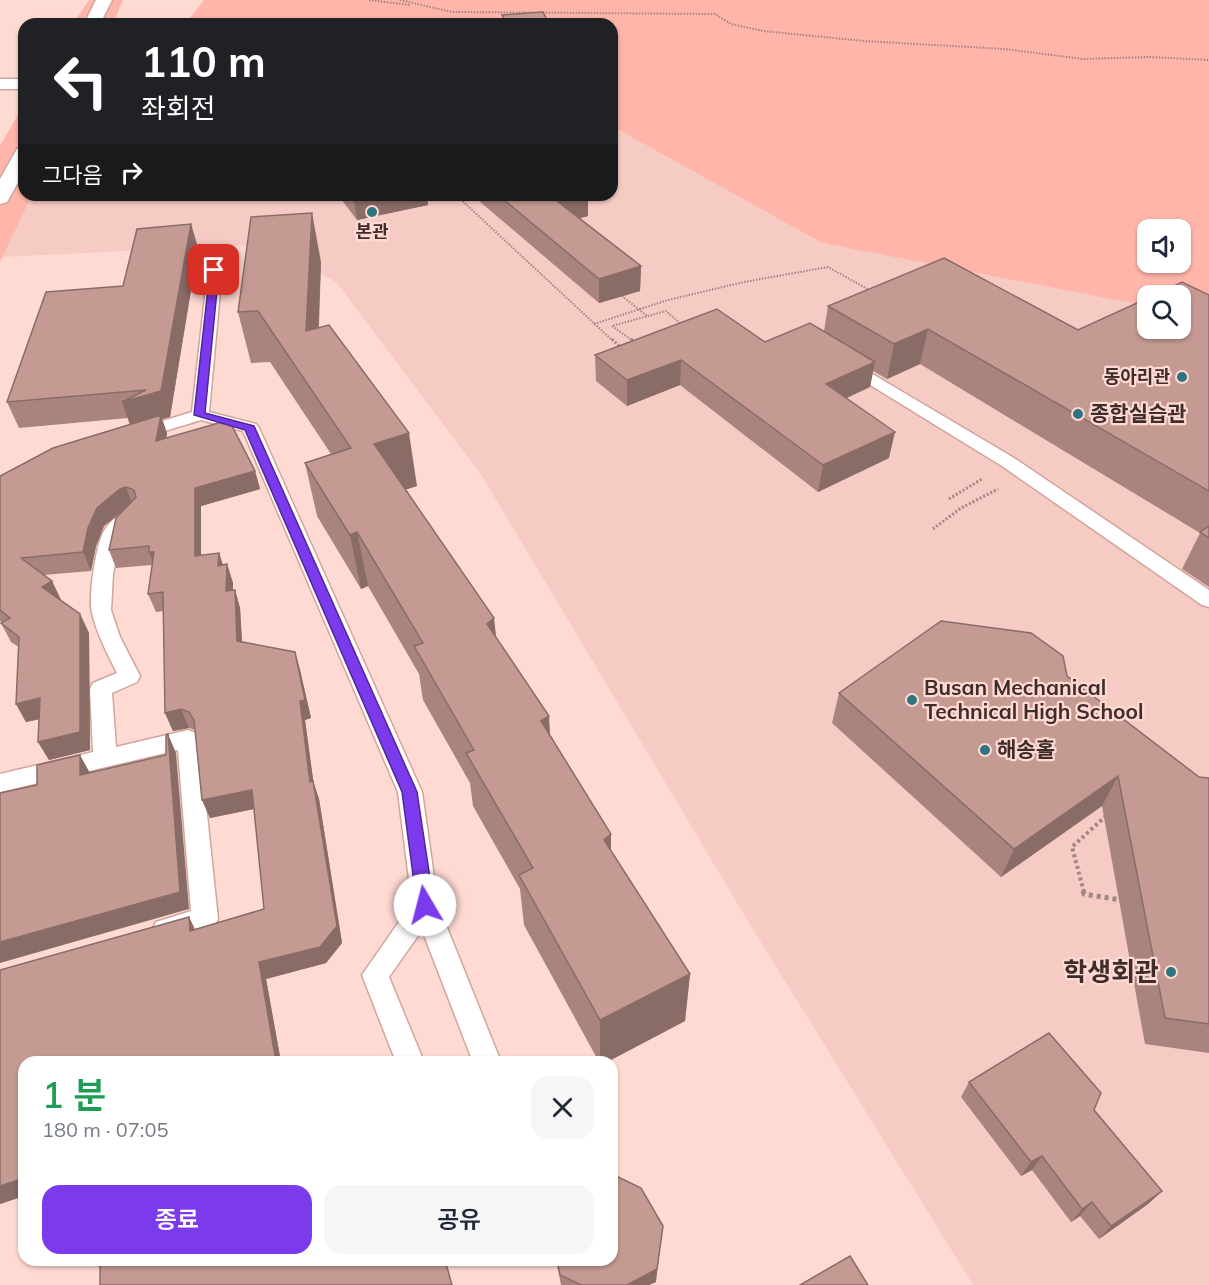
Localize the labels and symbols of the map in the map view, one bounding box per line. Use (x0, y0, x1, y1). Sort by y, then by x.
marker: 본관 (365, 205, 379, 219)
place label: 본관 (355, 220, 389, 243)
pin (188, 244, 239, 295)
place label: 동아리관 (1104, 365, 1170, 388)
marker: 동아리관 (1175, 370, 1189, 384)
place label: 종합실습관 (1090, 400, 1187, 426)
marker: 종합실습관 (1071, 407, 1085, 421)
place label: Busan Mechanical Technical High School (924, 674, 1143, 724)
marker: Busan Mechanical Technical High School (905, 693, 919, 707)
place label: 해송홀 (997, 736, 1055, 762)
marker: 해송홀 (978, 743, 992, 757)
position arrow (393, 873, 457, 937)
place label: 학생회관 (1063, 955, 1159, 988)
marker: 학생회관 (1164, 965, 1178, 979)

